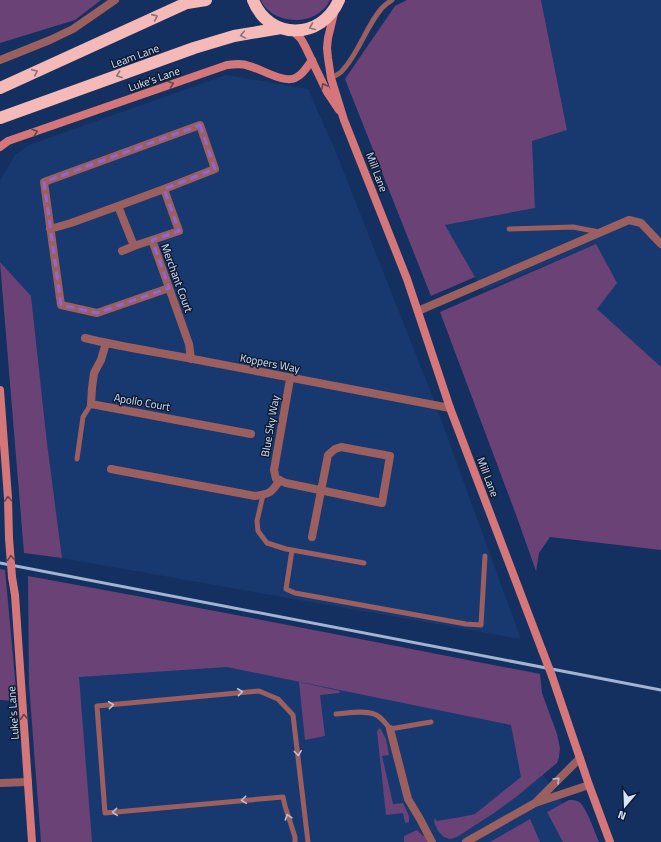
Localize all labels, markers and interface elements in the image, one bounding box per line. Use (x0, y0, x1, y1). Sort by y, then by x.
one-way arrow (150, 14, 158, 22)
one-way arrow (309, 22, 316, 30)
one-way arrow (240, 30, 246, 39)
street label: Leam Lane (109, 40, 162, 72)
street label: Luke's Lane (126, 63, 182, 95)
one-way arrow (31, 69, 39, 77)
one-way arrow (116, 70, 123, 79)
one-way arrow (168, 81, 175, 89)
one-way arrow (322, 83, 329, 90)
one-way arrow (32, 128, 39, 136)
street label: Mill Lane (362, 150, 392, 195)
street label: Merchant Court (157, 241, 197, 315)
street label: Koppers Way (239, 349, 302, 377)
street label: Apollo Court (113, 389, 171, 415)
street label: Blue Sky Way (257, 393, 283, 458)
street label: Mill Lane (473, 455, 503, 500)
one-way arrow (4, 496, 13, 502)
one-way arrow (6, 555, 15, 561)
street label: Luke's Lane (3, 685, 23, 740)
one-way arrow (237, 688, 243, 697)
one-way arrow (108, 701, 114, 710)
one-way arrow (19, 714, 28, 720)
one-way arrow (293, 750, 302, 756)
one-way arrow (552, 777, 560, 785)
north arrow (605, 786, 645, 826)
one-way arrow (241, 795, 247, 804)
one-way arrow (112, 807, 118, 816)
text: N (616, 807, 628, 824)
one-way arrow (285, 814, 293, 821)

